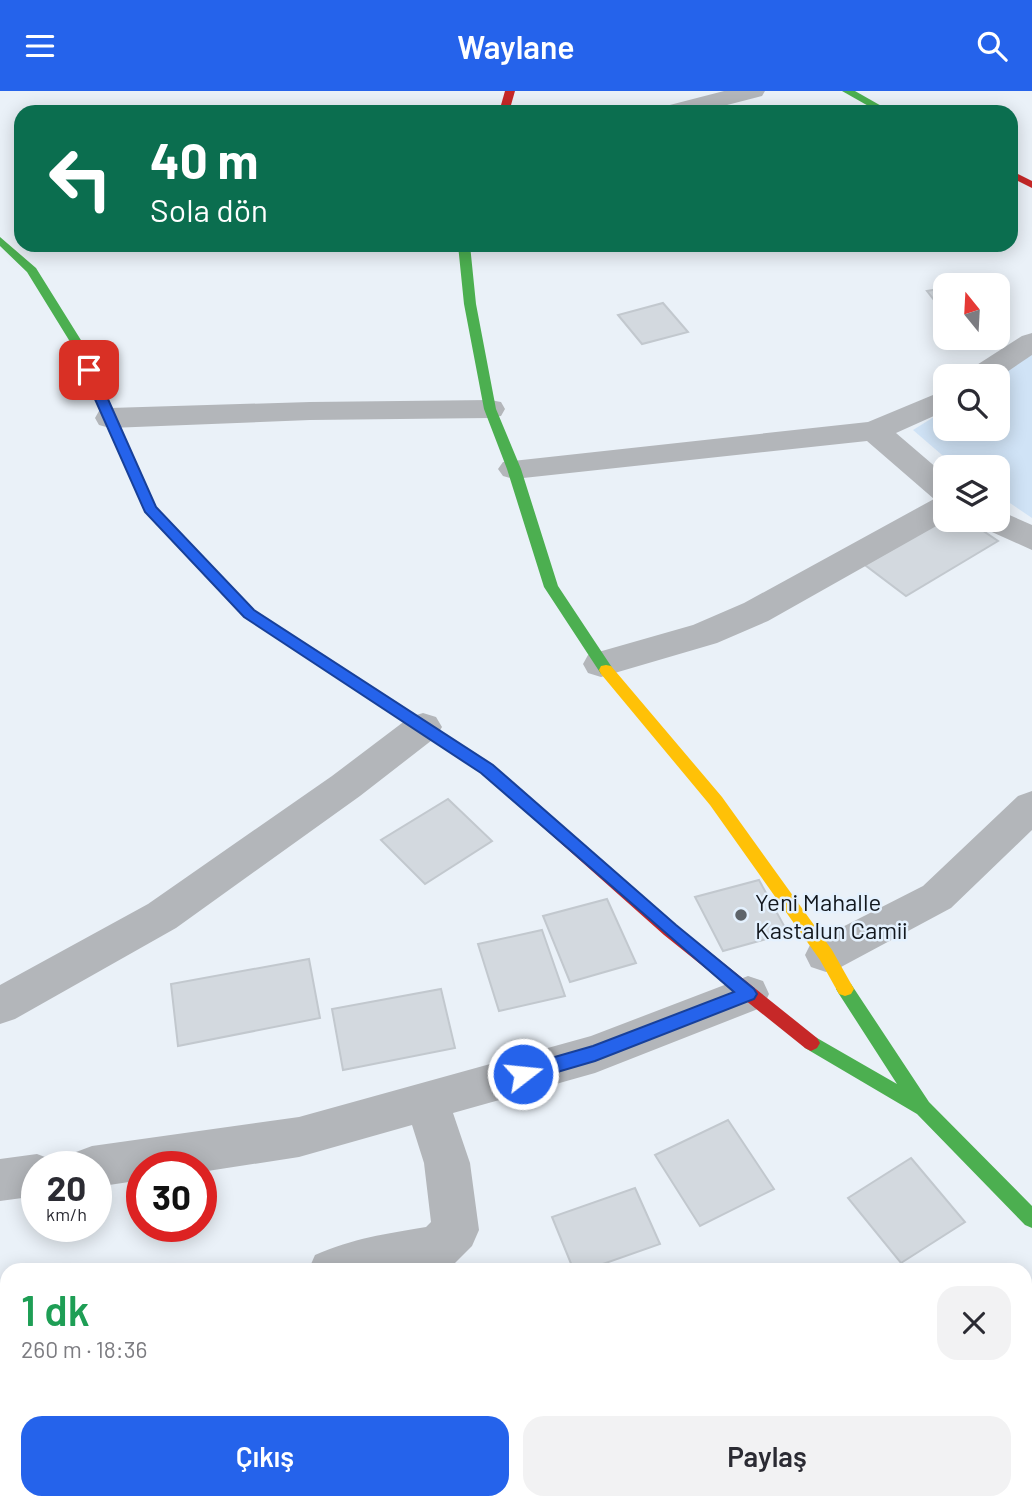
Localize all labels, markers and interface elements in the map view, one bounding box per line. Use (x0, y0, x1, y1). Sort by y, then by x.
icon: menu (21, 27, 59, 65)
text: Waylane (457, 27, 575, 65)
icon: search (973, 27, 1011, 65)
text: 40 m (150, 130, 258, 189)
icon: left (35, 133, 126, 224)
text: Sola dön (150, 190, 268, 228)
north arrow (933, 273, 1010, 350)
map controls (933, 273, 1010, 532)
pin (59, 340, 119, 400)
icon: arrive (70, 351, 108, 389)
button: search (933, 364, 1010, 441)
button: layers (933, 455, 1010, 532)
place label: Yeni Mahalle Kastalun Camii (755, 887, 907, 944)
marker: Yeni Mahalle Kastalun Camii (733, 907, 749, 923)
position arrow (486, 1037, 560, 1111)
speed limit sign: 30 (126, 1151, 217, 1242)
text: 20 (47, 1166, 86, 1208)
text: km/h (46, 1203, 87, 1225)
text: 1 dk (21, 1284, 90, 1334)
button: close (937, 1286, 1011, 1360)
text: 260 m · 18:36 (21, 1335, 147, 1363)
button: Çıkış (21, 1416, 509, 1496)
button: Paylaş (523, 1416, 1011, 1496)

